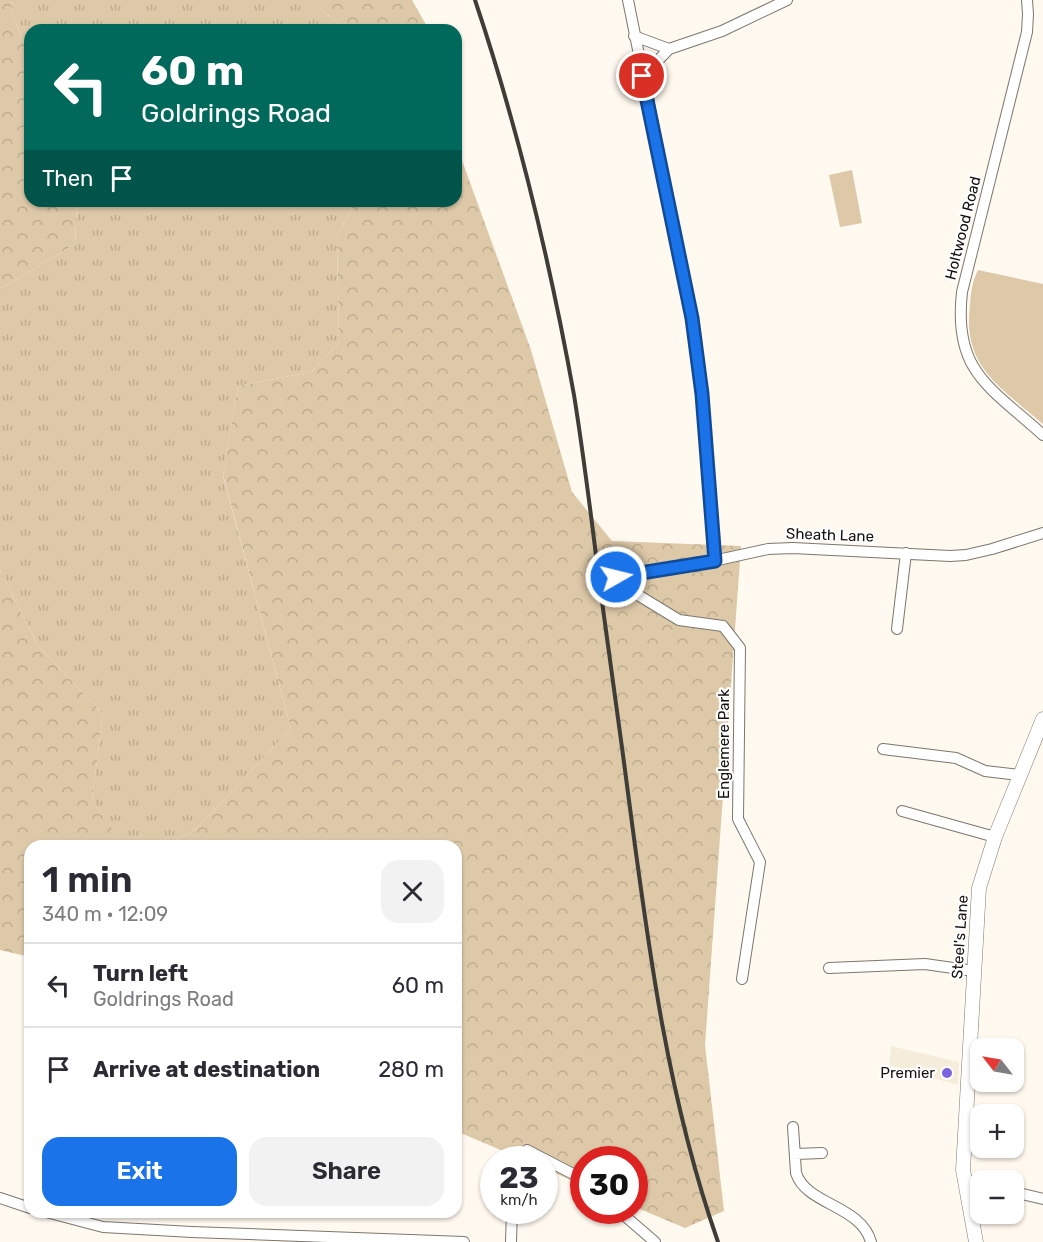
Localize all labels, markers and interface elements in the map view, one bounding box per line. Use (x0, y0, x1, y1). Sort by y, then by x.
text: 60 m (141, 46, 244, 96)
icon: left (42, 48, 120, 126)
pin (616, 50, 667, 101)
icon: arrive (625, 59, 658, 92)
text: Goldrings Road (141, 97, 331, 129)
icon: arrive (105, 162, 138, 195)
text: Then (42, 165, 93, 192)
street label: Holtwood Road (941, 174, 985, 282)
street label: Sheath Lane (786, 524, 874, 546)
position arrow (584, 545, 648, 609)
street label: Englemere Park (715, 689, 733, 799)
text: 1 min (42, 858, 133, 901)
button: close (381, 860, 444, 923)
street label: Steel's Lane (948, 894, 972, 980)
text: 340 m · 12:09 (42, 902, 168, 926)
text: Turn left (93, 960, 188, 987)
icon: left (42, 969, 75, 1002)
text: 60 m (392, 972, 444, 999)
text: Goldrings Road (93, 987, 234, 1011)
north arrow (970, 1038, 1024, 1092)
map controls (970, 1038, 1024, 1224)
icon: arrive (42, 1053, 75, 1086)
text: Arrive at destination (93, 1056, 320, 1083)
text: 280 m (378, 1056, 444, 1083)
place label: Premier (880, 1064, 935, 1082)
marker: Premier (940, 1066, 954, 1080)
button: + (970, 1104, 1024, 1158)
button: Exit (42, 1137, 237, 1206)
button: Share (249, 1137, 444, 1206)
speed limit sign: 30 (570, 1146, 648, 1224)
text: 23 (499, 1160, 539, 1196)
button: − (970, 1170, 1024, 1224)
text: km/h (500, 1191, 538, 1209)

